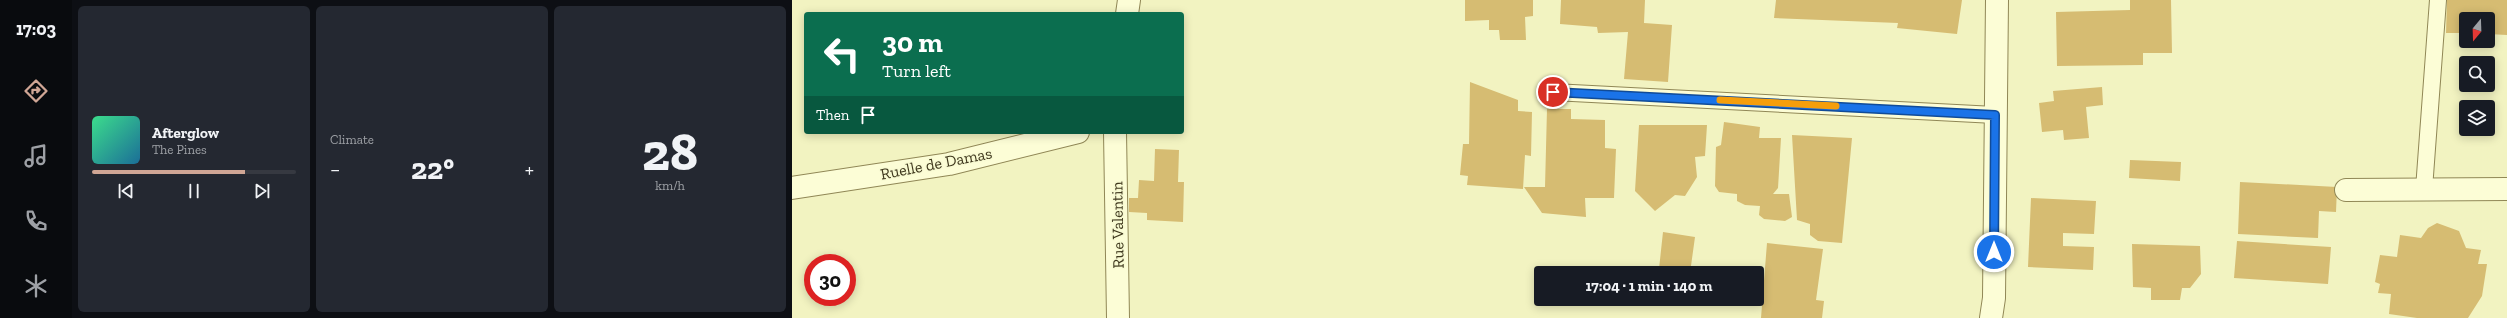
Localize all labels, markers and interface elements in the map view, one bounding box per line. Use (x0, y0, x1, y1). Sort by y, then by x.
north arrow (2459, 12, 2495, 48)
map controls (2459, 12, 2495, 136)
text: 17:03 (16, 18, 56, 40)
text: 30 m (882, 26, 943, 59)
icon: left (816, 28, 868, 80)
button: search (2459, 56, 2495, 92)
text: Turn left (882, 60, 951, 82)
pin (1536, 75, 1570, 109)
icon: directions (22, 77, 50, 105)
icon: arrive (1542, 81, 1564, 103)
button: layers (2459, 100, 2495, 136)
icon: arrive (857, 104, 879, 126)
text: Then (816, 106, 849, 124)
text: 28 (642, 121, 698, 183)
text: Afterglow (152, 124, 219, 142)
text: Climate (330, 132, 374, 147)
icon: music (22, 142, 50, 170)
text: The Pines (152, 142, 207, 157)
street label: Ruelle de Damas (879, 143, 994, 184)
text: 22° (411, 151, 454, 187)
text: − (330, 156, 340, 183)
text: + (525, 156, 534, 183)
text: km/h (655, 178, 685, 193)
icon: previous (115, 180, 137, 202)
icon: pause (183, 180, 205, 202)
icon: next (251, 180, 273, 202)
street label: Rue Valentin (1107, 180, 1128, 269)
icon: phone (22, 207, 50, 235)
position arrow (1973, 231, 2015, 273)
speed limit sign: 30 (804, 254, 856, 306)
icon: climate (22, 272, 50, 300)
text: 17:04 · 1 min · 140 m (1586, 277, 1712, 295)

